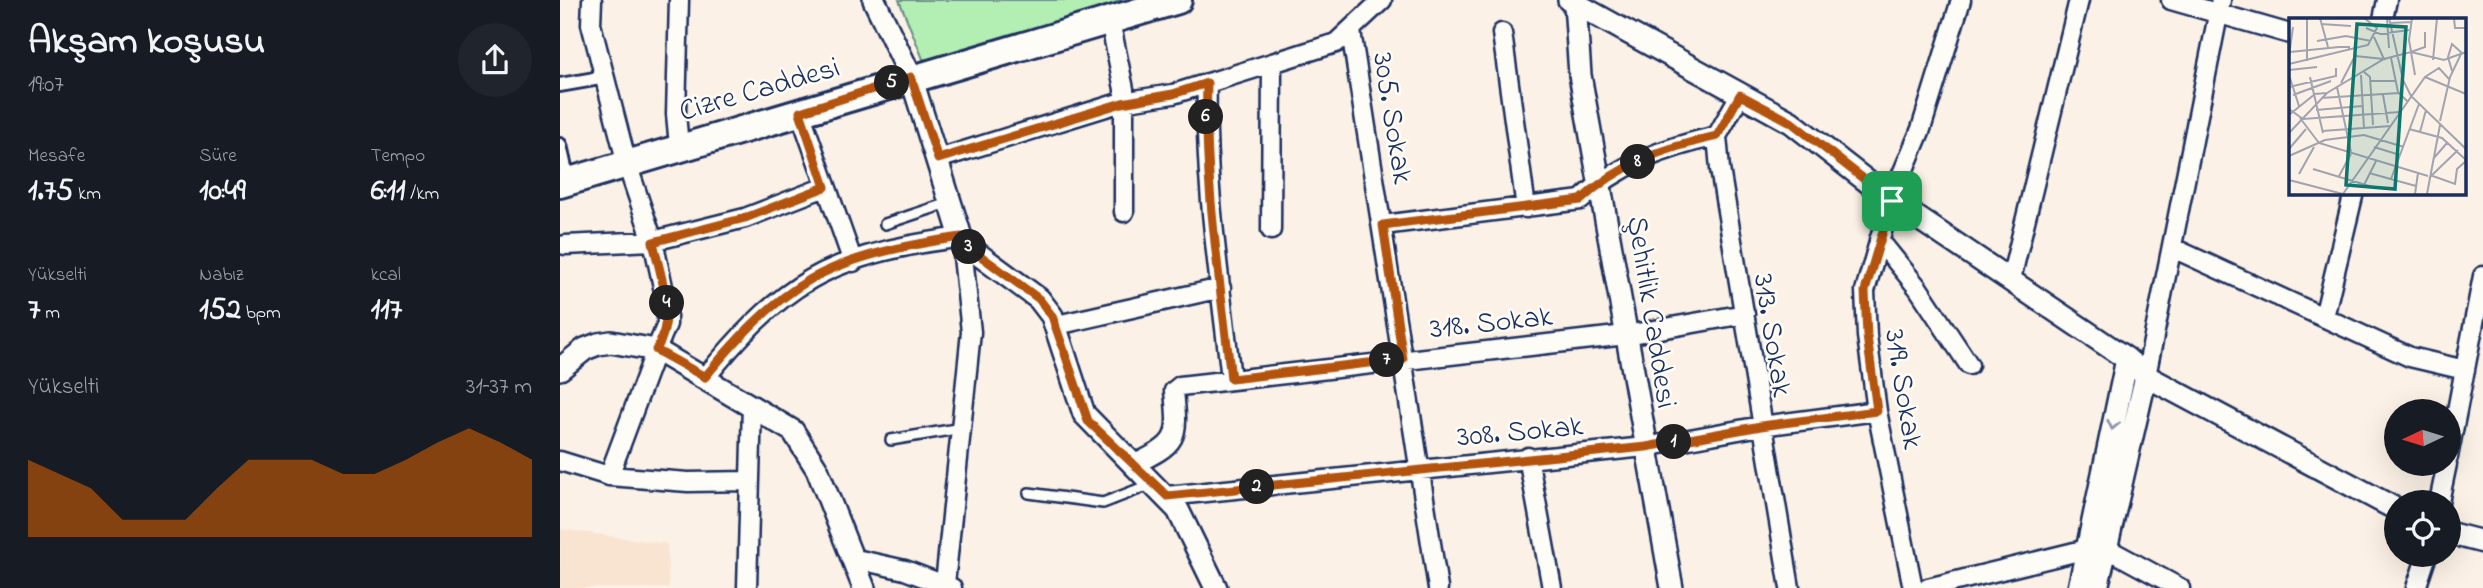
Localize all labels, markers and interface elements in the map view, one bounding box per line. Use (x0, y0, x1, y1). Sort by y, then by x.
text: Akşam koşusu (28, 15, 265, 71)
inset map (2289, 18, 2466, 194)
button: share (458, 23, 532, 97)
street label: Cizre Caddesi (674, 47, 845, 135)
street label: 305. Sokak (1359, 50, 1423, 188)
pin: 5 (874, 66, 910, 100)
text: 19:07 (28, 69, 64, 102)
text: 5 (886, 69, 897, 96)
pin: 6 (1188, 100, 1224, 134)
text: 6 (1201, 103, 1210, 130)
text: Mesafe (28, 143, 85, 170)
text: Süre (199, 143, 237, 170)
text: Tempo (371, 143, 425, 170)
pin: 8 (1620, 144, 1656, 180)
text: 8 (1634, 148, 1641, 175)
text: 1.75 (28, 170, 73, 214)
text: 10:49 (199, 170, 246, 214)
text: 6:11 (371, 170, 406, 214)
pin (1862, 171, 1922, 231)
text: km (73, 181, 101, 208)
text: /km (406, 181, 439, 208)
icon: arrive (1873, 182, 1911, 220)
street label: Şehitlik Caddesi (1613, 213, 1687, 412)
pin: 3 (952, 230, 986, 264)
text: 3 (965, 233, 972, 260)
text: Yükselti (28, 262, 87, 289)
text: Nabız (199, 262, 244, 289)
text: kcal (371, 262, 401, 289)
street label: 313. Sokak (1740, 271, 1803, 401)
pin: 4 (650, 286, 684, 320)
text: 7 (28, 289, 40, 333)
text: 152 (199, 289, 241, 333)
text: 117 (371, 289, 402, 333)
text: 4 (663, 289, 670, 316)
street label: 318. Sokak (1428, 296, 1556, 352)
text: m (40, 300, 60, 327)
text: bpm (241, 300, 281, 327)
street label: 319. Sokak (1871, 326, 1933, 454)
pin: 7 (1370, 342, 1404, 378)
text: 7 (1383, 346, 1390, 373)
text: Yükselti (28, 371, 99, 404)
text: 31–37 m (466, 371, 532, 404)
north arrow (2384, 399, 2460, 476)
map controls (2384, 399, 2461, 567)
street label: 308. Sokak (1455, 405, 1586, 460)
one-way arrow (2107, 419, 2122, 431)
pin: 1 (1656, 424, 1692, 460)
text: 1 (1670, 428, 1677, 455)
pin: 2 (1240, 470, 1274, 504)
text: 2 (1252, 473, 1261, 500)
button: locate (2384, 490, 2461, 567)

